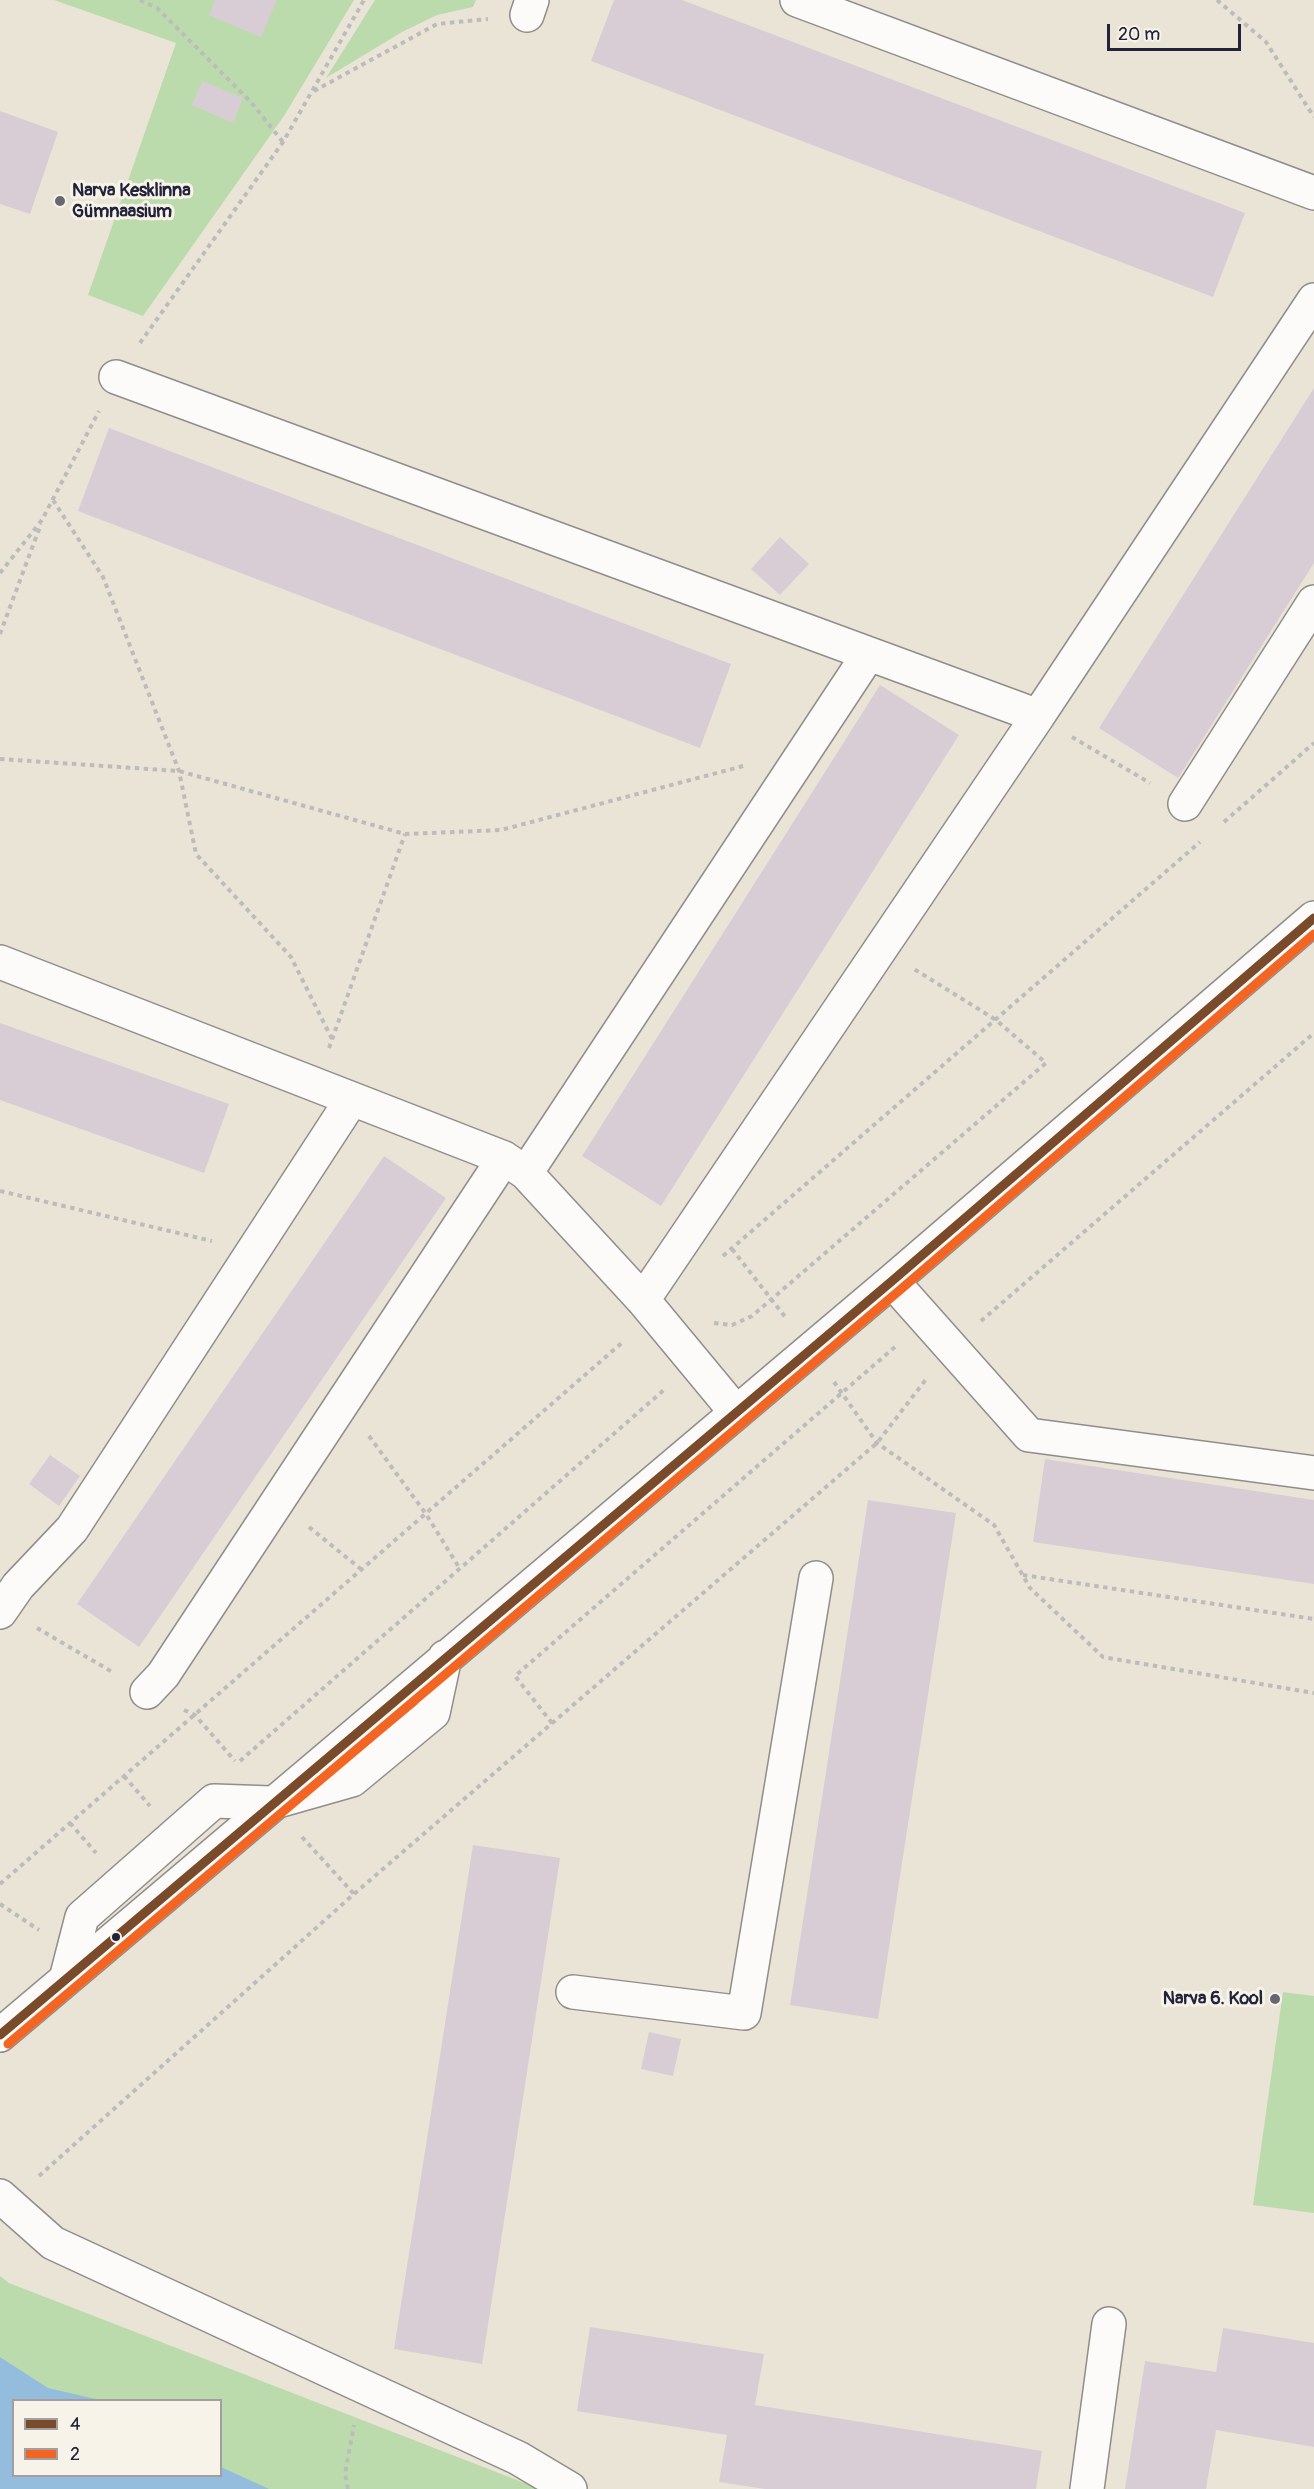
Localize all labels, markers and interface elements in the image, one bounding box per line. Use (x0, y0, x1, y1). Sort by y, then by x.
scale bar (1110, 12, 1244, 50)
text: 20 m (1118, 23, 1160, 46)
place label: Narva Kesklinna Gümnaasium (72, 180, 191, 222)
marker: Narva Kesklinna Gümnaasium (53, 194, 67, 208)
unlabelled marker (110, 1931, 122, 1943)
place label: Narva 6. Kool (1163, 1988, 1263, 2010)
marker: Narva 6. Kool (1268, 1992, 1282, 2006)
legend (12, 2399, 222, 2477)
text: 4 (70, 2413, 80, 2436)
text: 2 (70, 2443, 80, 2466)

